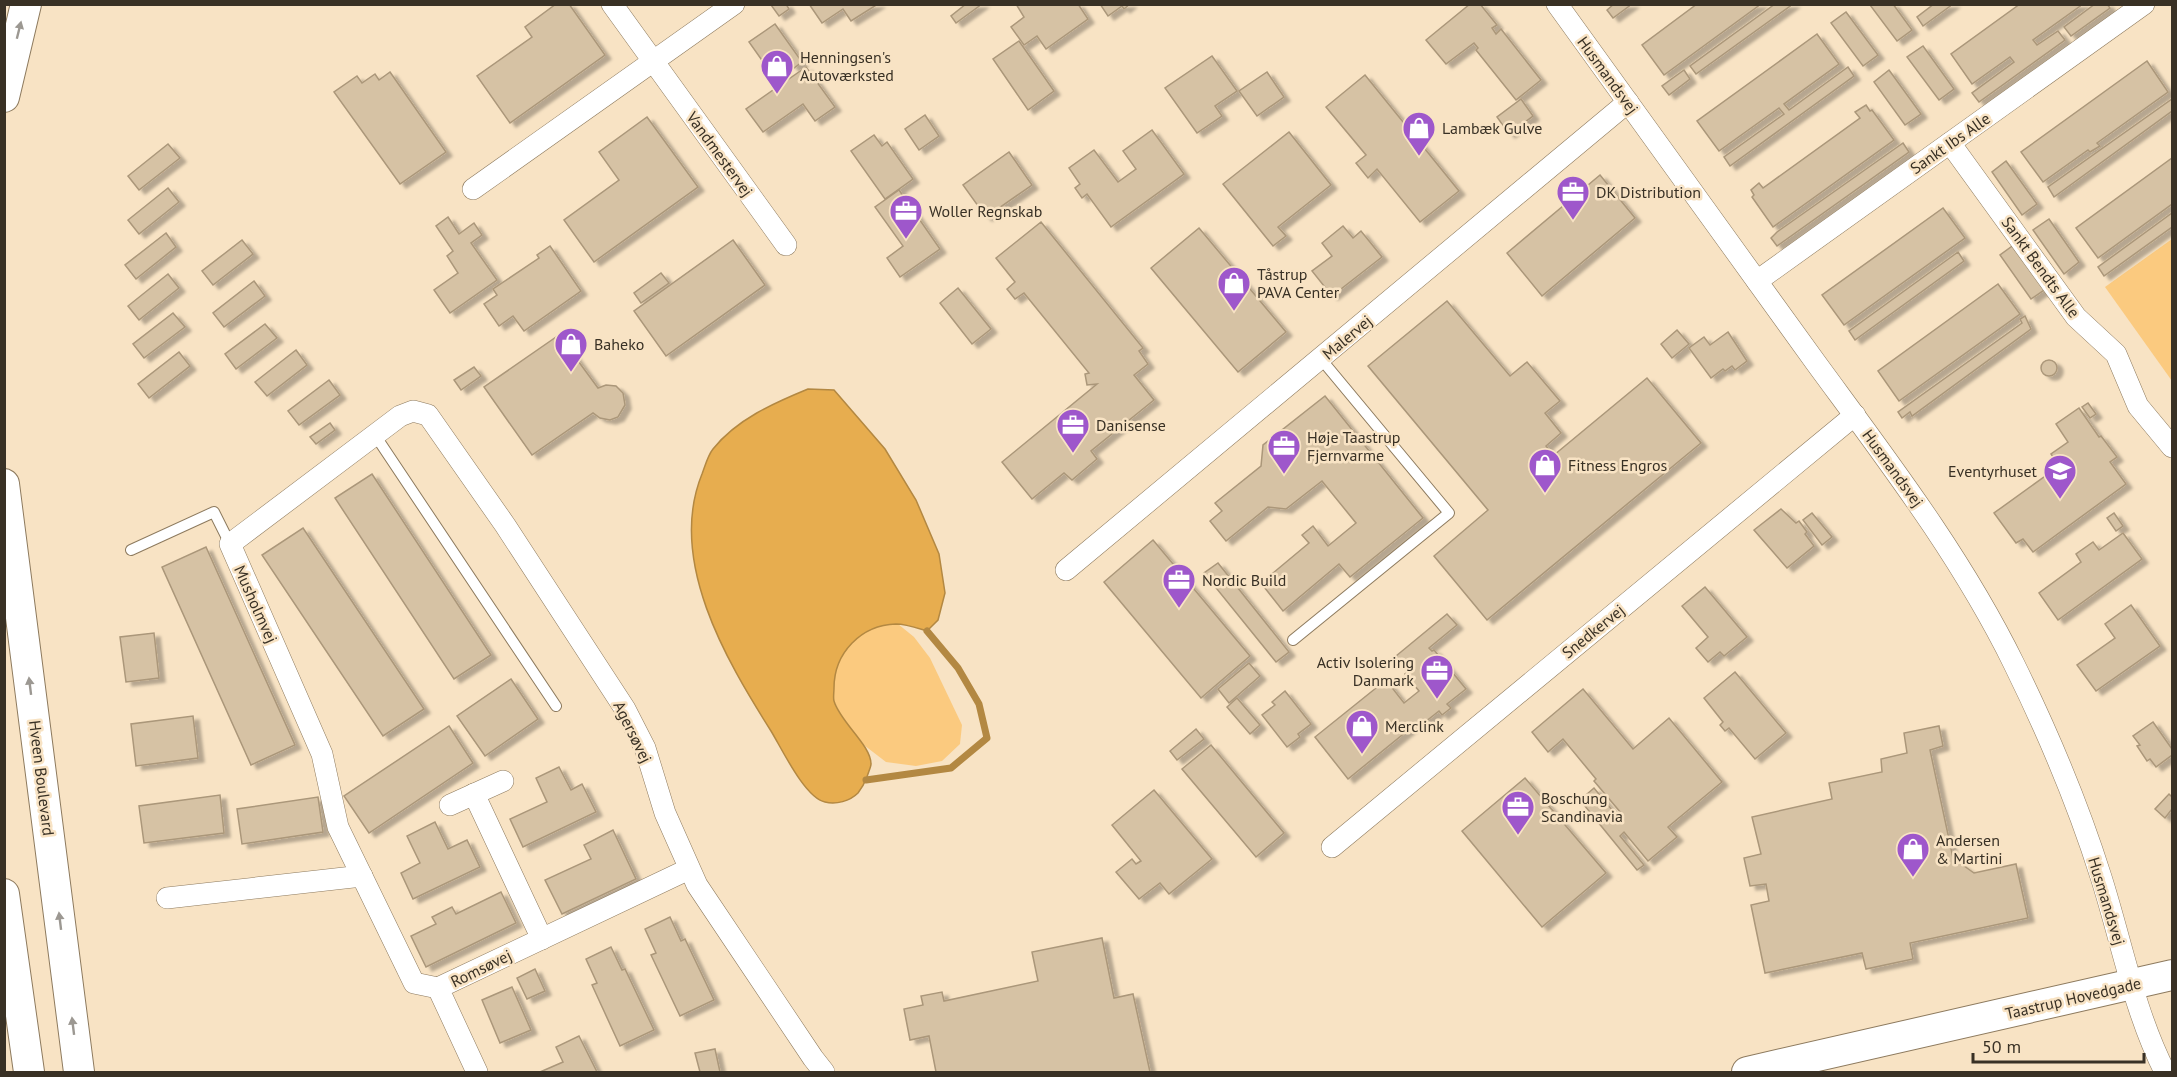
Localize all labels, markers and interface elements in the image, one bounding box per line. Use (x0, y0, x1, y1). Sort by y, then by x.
one-way arrow (14, 21, 24, 39)
street label: Husmandsvej (1573, 32, 1643, 118)
place label: Henningsen's Autoværksted (800, 47, 894, 85)
shop icon: Henningsen's Autoværksted (759, 48, 795, 95)
street label: Vandmestervej (682, 107, 758, 200)
street label: Sankt Ibs Alle (1906, 108, 1994, 178)
shop icon: Lambæk Gulve (1401, 110, 1437, 157)
place label: Lambæk Gulve (1442, 118, 1542, 138)
office icon: DK Distribution (1555, 174, 1591, 221)
place label: DK Distribution (1596, 182, 1701, 202)
office icon: Woller Regnskab (888, 193, 924, 240)
place label: Woller Regnskab (929, 201, 1042, 221)
street label: Sankt Bendts Alle (1998, 213, 2084, 321)
place label: Tåstrup PAVA Center (1257, 264, 1340, 302)
shop icon: Tåstrup PAVA Center (1216, 265, 1252, 312)
street label: Malervej (1318, 310, 1376, 364)
shop icon: Baheko (553, 326, 589, 373)
place label: Baheko (594, 334, 644, 354)
office icon: Danisense (1055, 407, 1091, 454)
place label: Danisense (1096, 415, 1166, 435)
street label: Husmandsvej (1858, 425, 1928, 511)
place label: Høje Taastrup Fjernvarme (1307, 427, 1400, 465)
office icon: Høje Taastrup Fjernvarme (1266, 428, 1302, 475)
shop icon: Fitness Engros (1527, 447, 1563, 494)
school or university icon: Eventyrhuset (2042, 453, 2078, 500)
place label: Fitness Engros (1568, 455, 1668, 475)
place label: Eventyrhuset (1948, 461, 2038, 481)
street label: Musholmvej (230, 562, 282, 646)
office icon: Nordic Build (1161, 562, 1197, 609)
place label: Nordic Build (1202, 570, 1286, 590)
street label: Snedkervej (1558, 600, 1628, 662)
place label: Activ Isolering Danmark (1317, 652, 1414, 690)
office icon: Activ Isolering Danmark (1419, 653, 1455, 700)
one-way arrow (25, 677, 35, 696)
street label: Agersøvej (609, 698, 657, 766)
shop icon: Merclink (1344, 708, 1380, 755)
place label: Merclink (1385, 716, 1444, 736)
street label: Hveen Boulevard (25, 719, 59, 837)
place label: Boschung Scandinavia (1541, 788, 1623, 826)
office icon: Boschung Scandinavia (1500, 789, 1536, 836)
place label: Andersen & Martini (1936, 830, 2003, 868)
shop icon: Andersen & Martini (1895, 831, 1931, 878)
street label: Husmandsvej (2084, 855, 2130, 947)
one-way arrow (55, 912, 65, 931)
street label: Romsøvej (447, 945, 515, 991)
street label: Taastrup Hovedgade (2003, 973, 2143, 1023)
one-way arrow (68, 1016, 78, 1035)
scale bar (1973, 1026, 2144, 1064)
text: 50 m (1982, 1035, 2021, 1058)

